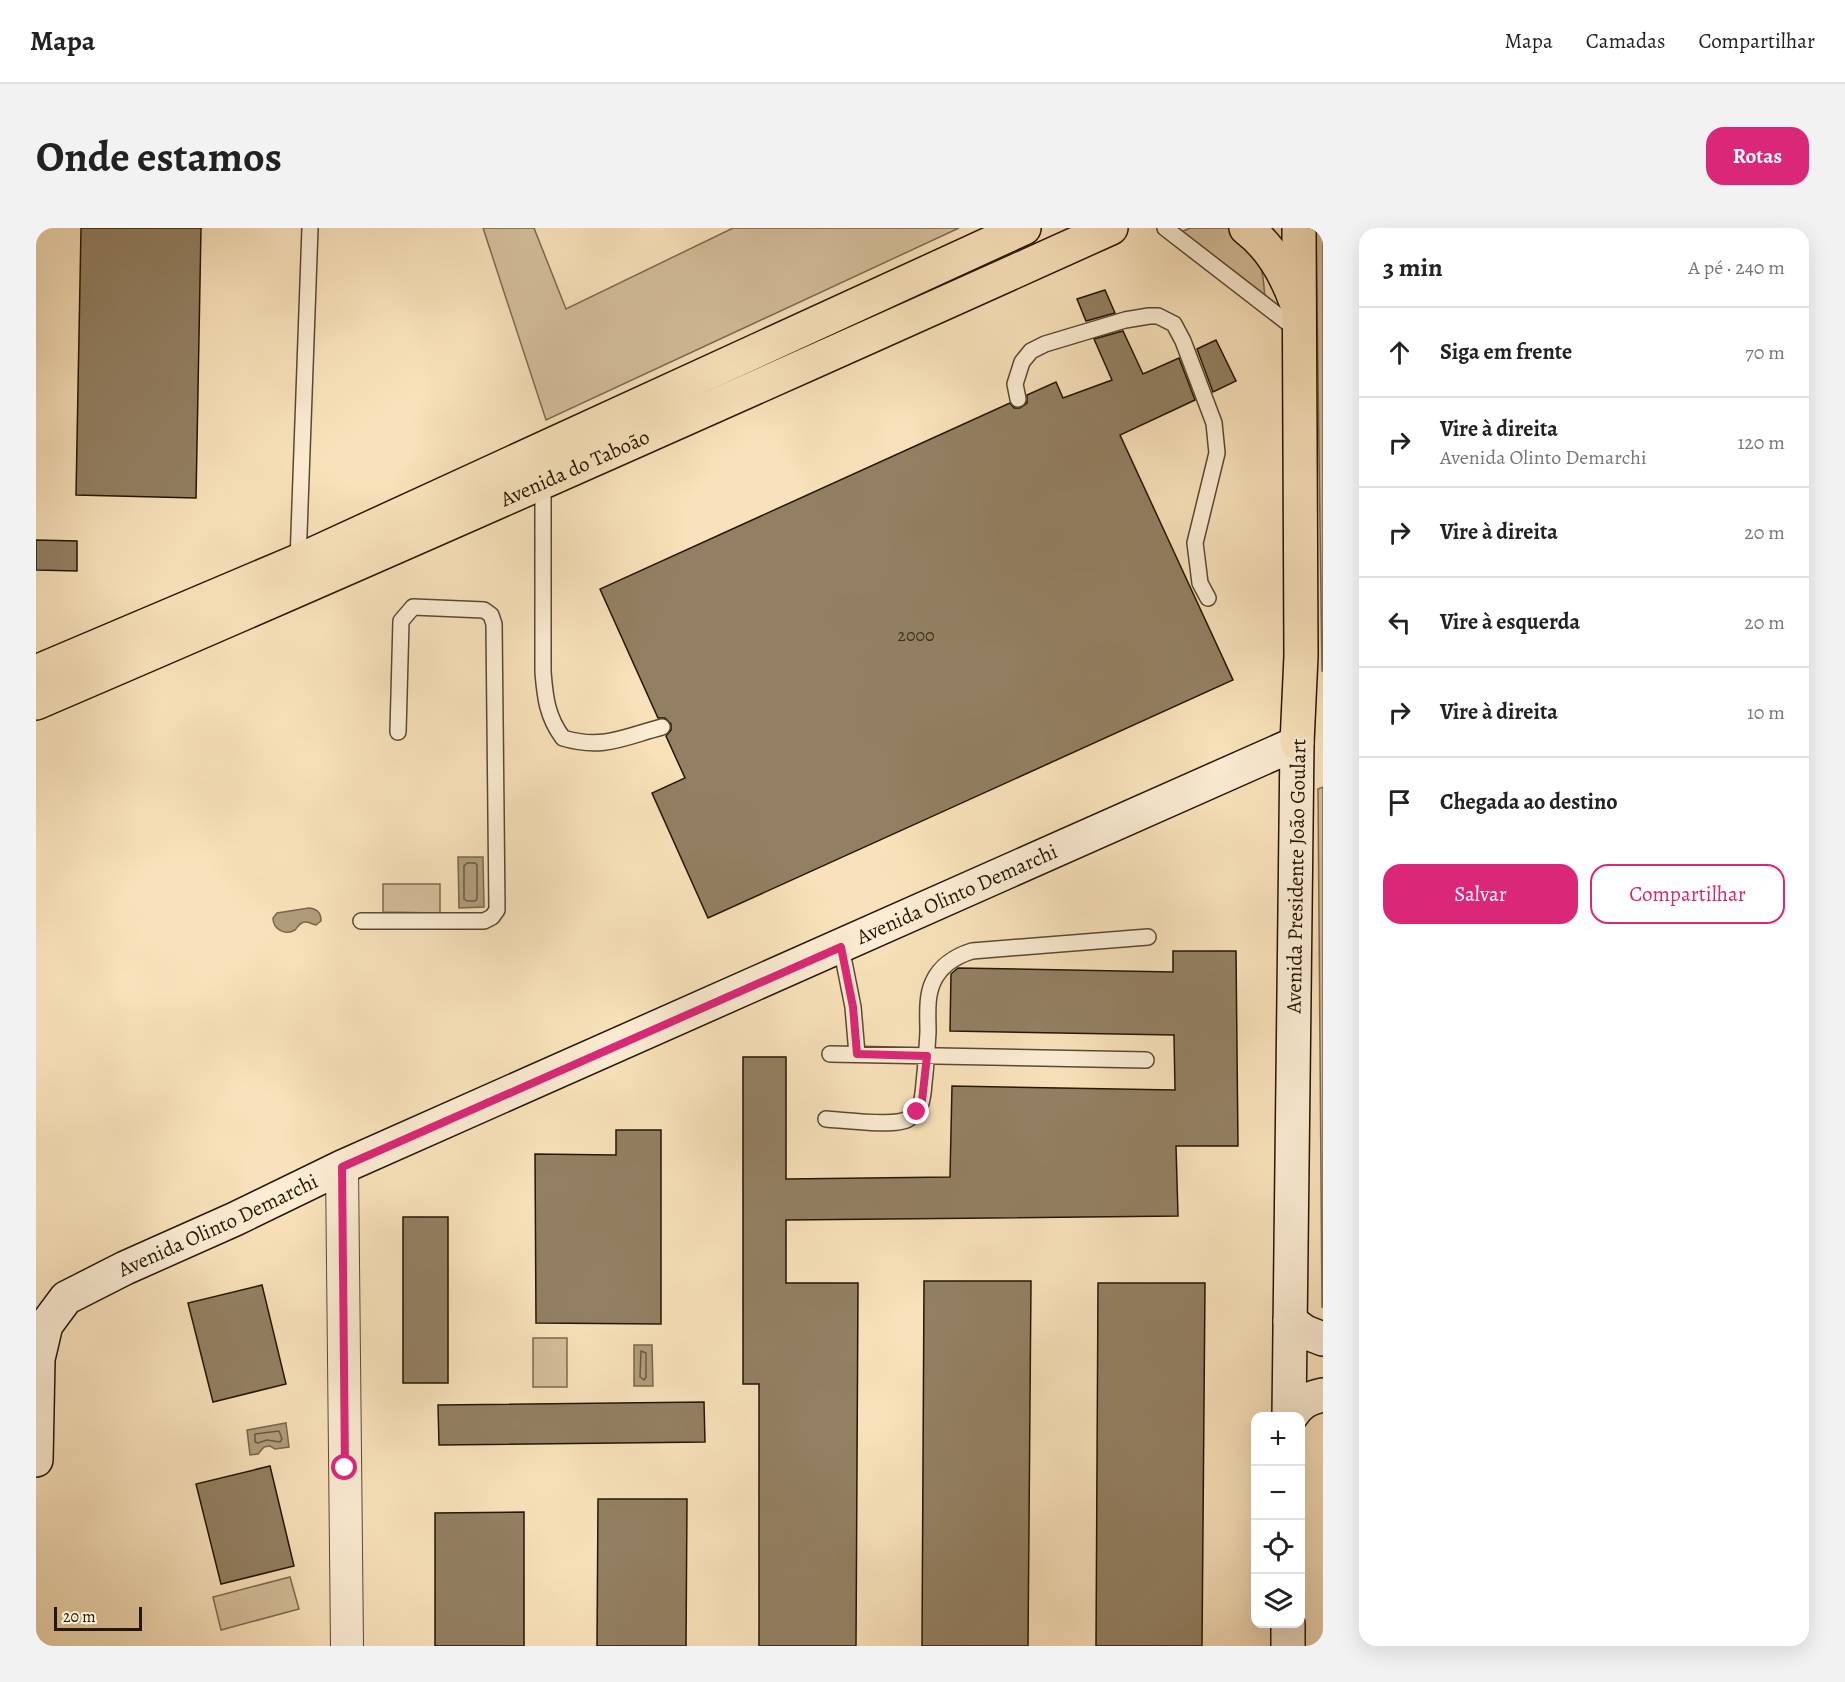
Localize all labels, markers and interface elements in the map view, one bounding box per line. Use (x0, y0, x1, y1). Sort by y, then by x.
text: Mapa (30, 22, 95, 60)
text: Mapa (1504, 27, 1553, 55)
text: Camadas (1586, 27, 1665, 55)
text: Compartilhar (1698, 27, 1815, 55)
button: Rotas (1706, 127, 1809, 185)
text: Onde estamos (36, 128, 282, 185)
text: 3 min (1383, 250, 1443, 285)
text: A pé · 240 m (1688, 254, 1785, 281)
icon: ahead (1383, 336, 1416, 369)
text: Siga em frente (1440, 337, 1572, 367)
text: 70 m (1745, 339, 1785, 366)
text: Vire à direita (1440, 414, 1558, 444)
street label: Avenida do Taboão (495, 423, 654, 514)
icon: right (1383, 426, 1416, 459)
text: 120 m (1737, 429, 1785, 456)
text: Avenida Olinto Demarchi (1440, 444, 1647, 471)
icon: right (1383, 516, 1416, 549)
text: Vire à direita (1440, 517, 1558, 547)
text: 20 m (1744, 519, 1785, 546)
icon: left (1383, 606, 1416, 639)
text: Vire à esquerda (1440, 607, 1580, 637)
text: 20 m (1744, 609, 1785, 636)
house number: 2000 (897, 623, 935, 647)
icon: right (1383, 696, 1416, 729)
text: Vire à direita (1440, 697, 1558, 727)
text: 10 m (1747, 699, 1785, 726)
street label: Avenida Presidente João Goulart (1280, 738, 1312, 1015)
icon: arrive (1383, 786, 1416, 819)
text: Chegada ao destino (1440, 787, 1618, 817)
street label: Avenida Olinto Demarchi (851, 837, 1062, 951)
button: Salvar (1383, 864, 1578, 924)
button: Compartilhar (1590, 864, 1785, 924)
route end (903, 1098, 929, 1124)
street label: Avenida Olinto Demarchi (112, 1167, 322, 1284)
map controls (1251, 1412, 1305, 1628)
button: + (1251, 1412, 1305, 1466)
route start (331, 1454, 357, 1480)
button: − (1251, 1466, 1305, 1520)
button: locate (1251, 1520, 1305, 1574)
button: layers (1251, 1574, 1305, 1628)
scale bar (54, 1604, 142, 1632)
text: 20 m (63, 1606, 96, 1628)

